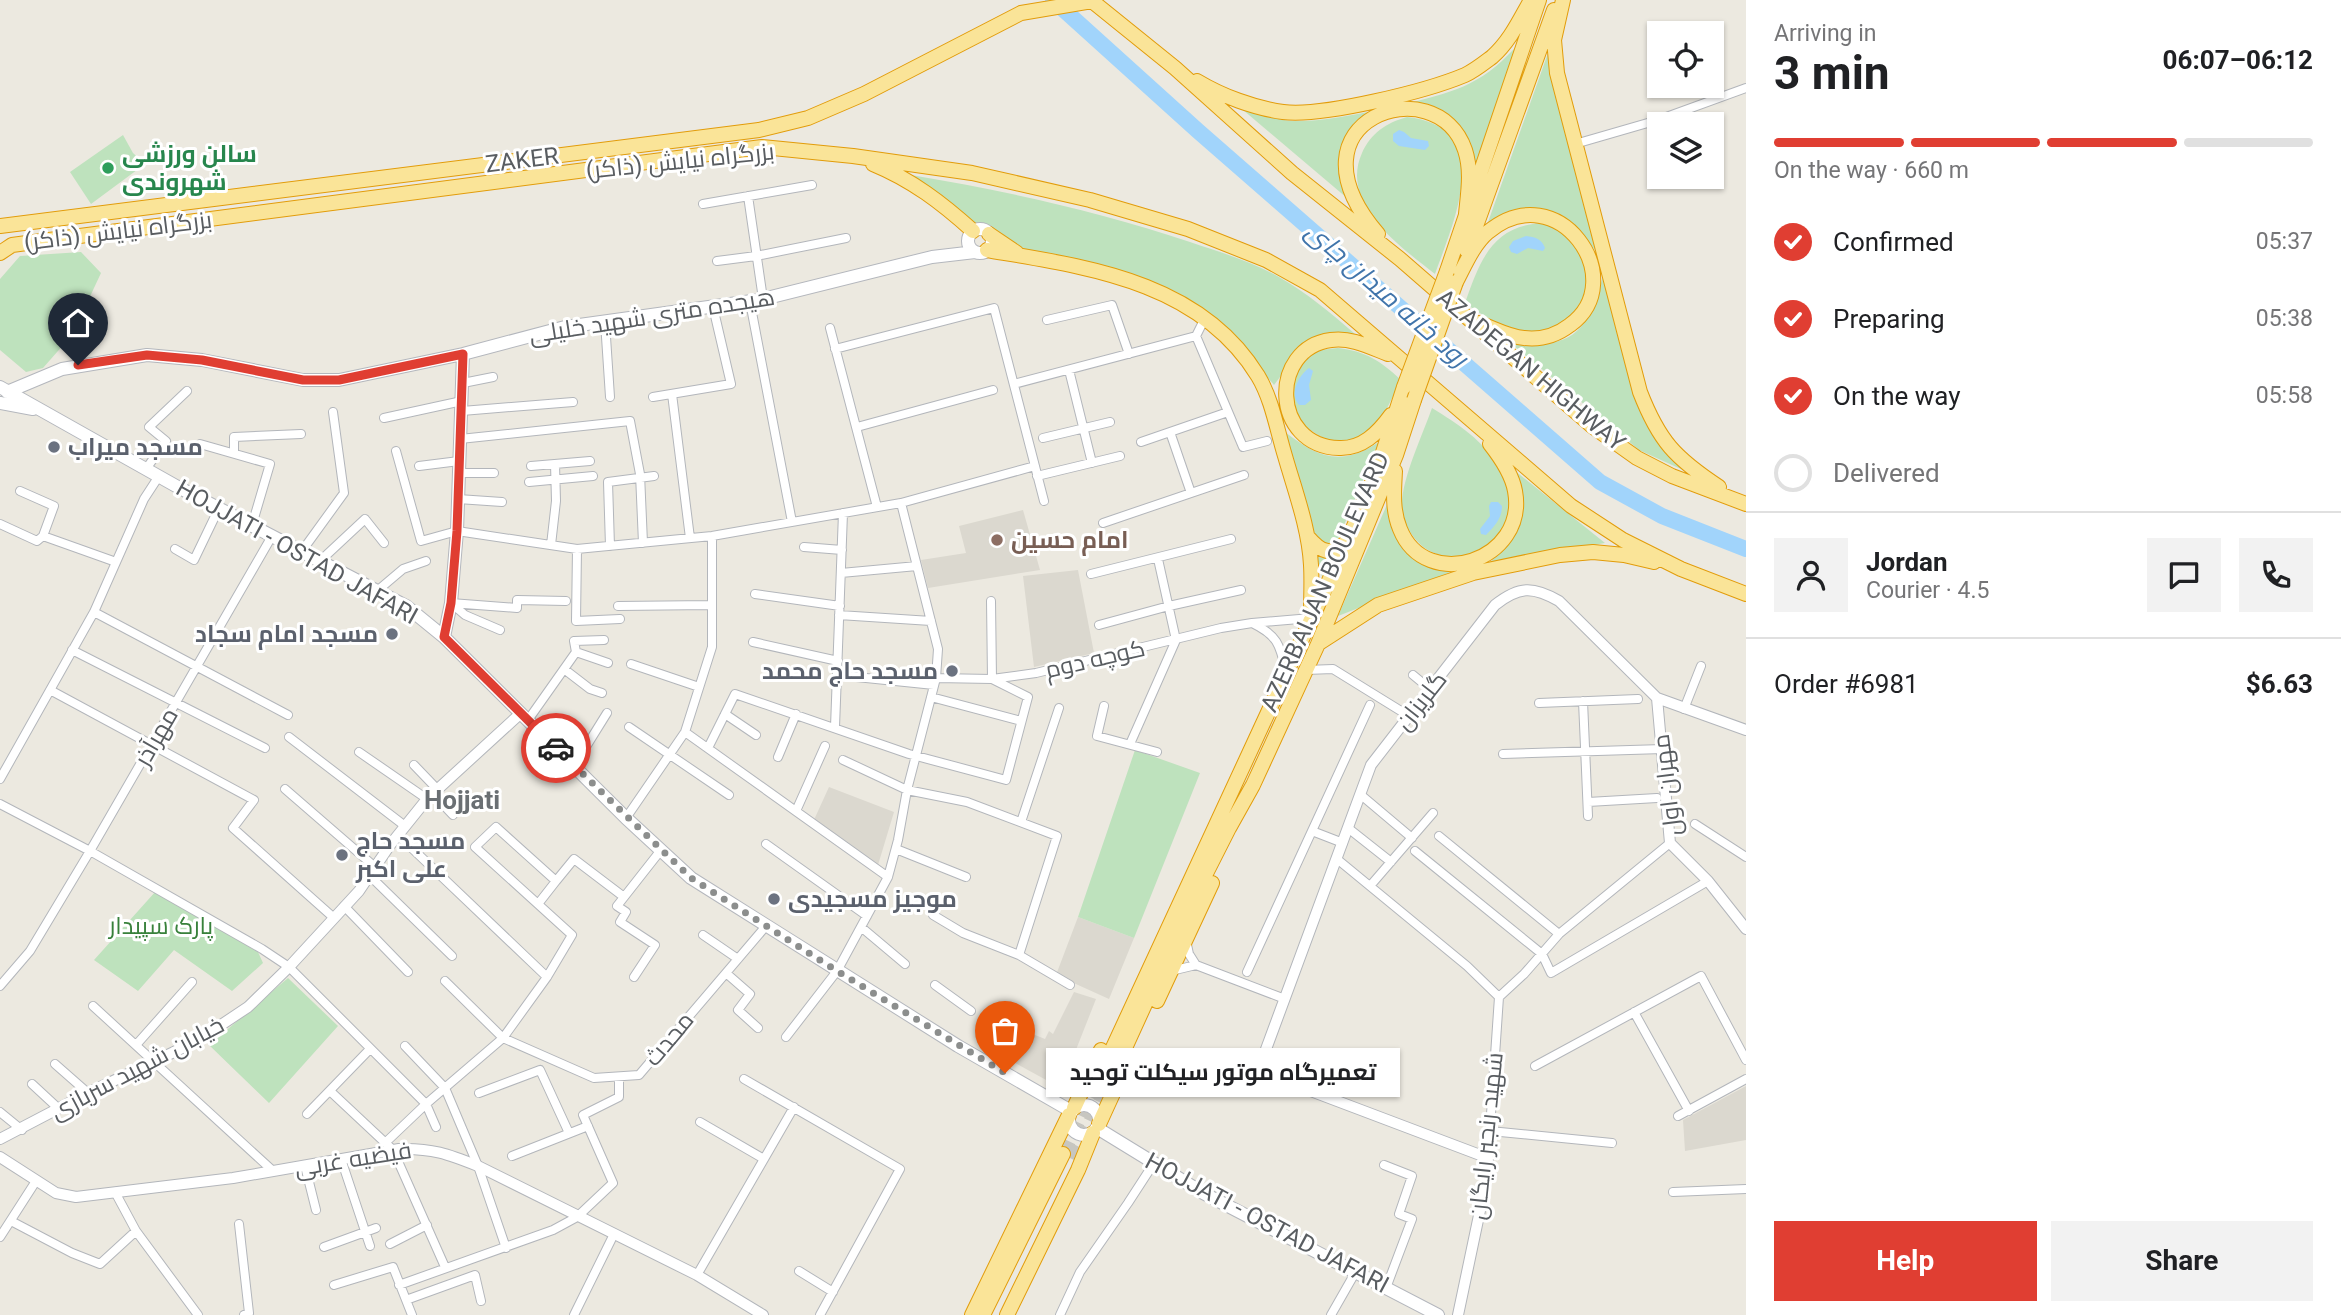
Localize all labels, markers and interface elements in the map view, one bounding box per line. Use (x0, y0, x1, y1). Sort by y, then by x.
text: Arriving in (1774, 20, 1877, 47)
map controls (1647, 21, 1724, 189)
button: locate (1647, 21, 1724, 98)
text: 06:07–06:12 (2163, 45, 2313, 75)
text: 3 min (1774, 46, 1890, 100)
button: layers (1647, 112, 1724, 189)
street label: بزرگراه نیایش (ذاکر) (584, 137, 776, 185)
place label: سالن ورزشی شهروندی (122, 140, 257, 196)
street label: ZAKER (484, 142, 560, 178)
text: On the way · 660 m (1774, 157, 1969, 184)
marker: سالن ورزشی شهروندی (100, 160, 116, 176)
street label: بزرگراه نیایش (ذاکر) (22, 206, 214, 256)
water label: رود خانه میدان چای (1299, 216, 1476, 375)
icon: check (1774, 223, 1812, 261)
text: Confirmed (1833, 227, 1954, 257)
text: 05:37 (2256, 228, 2313, 255)
street label: هیجده متری شهید خلیلی (527, 283, 777, 349)
street label: AZADEGAN HIGHWAY (1431, 283, 1631, 457)
pin (48, 293, 108, 365)
icon: check (1774, 300, 1812, 338)
icon: home (59, 304, 97, 342)
text: Preparing (1833, 304, 1945, 334)
text: 05:38 (2256, 305, 2313, 332)
icon: check (1774, 377, 1812, 415)
text: On the way (1833, 381, 1961, 411)
text: 05:58 (2256, 382, 2313, 409)
place label: مسجد میراب (68, 433, 203, 461)
marker: مسجد میراب (46, 439, 62, 455)
street label: AZERBAIJAN BOULEVARD (1255, 448, 1395, 716)
text: Delivered (1833, 458, 1940, 488)
street label: HOJJATI - OSTAD JAFARI (171, 474, 423, 630)
place label: امام حسین (1011, 526, 1129, 556)
marker: امام حسین (989, 532, 1005, 548)
button: person (1774, 538, 1848, 612)
button: chat (2147, 538, 2221, 612)
button: phone (2239, 538, 2313, 612)
text: Jordan (1866, 547, 1948, 577)
text: Courier · 4.5 (1866, 577, 1989, 604)
place label: مسجد امام سجاد (195, 620, 378, 650)
marker: مسجد امام سجاد (384, 626, 400, 642)
street label: کوچه دوم (1042, 634, 1148, 686)
place label: مسجد حاج محمد (762, 657, 938, 687)
marker: مسجد حاج محمد (944, 663, 960, 679)
street label: گلریزان (1389, 666, 1453, 736)
text: Order #6981 (1774, 669, 1919, 699)
text: $6.63 (2246, 669, 2313, 699)
street label: مهرآذر (127, 703, 184, 773)
courier (521, 713, 591, 783)
icon: car (537, 729, 575, 767)
street label: مهران اول (1647, 732, 1687, 838)
district label: Hojjati (424, 785, 500, 815)
place label: مسجد حاج علی اکبر (355, 827, 465, 883)
marker: مسجد حاج علی اکبر (334, 847, 350, 863)
place label: موجیز مسجیدی (788, 885, 957, 913)
marker: موجیز مسجیدی (766, 891, 782, 907)
park label: پارک سپیدار (107, 912, 214, 942)
pin (975, 1001, 1035, 1073)
street label: محدث (638, 1006, 700, 1072)
street label: خیابان شهید سربازی (45, 1010, 229, 1126)
icon: bag (986, 1012, 1024, 1050)
callout: تعمیرگاه موتور سیکلت توحید (1047, 1048, 1400, 1098)
street label: شهید رنجبر رایگان (1463, 1051, 1509, 1221)
text: تعمیرگاه موتور سیکلت توحید (1070, 1059, 1376, 1086)
street label: فیضیه غربی (293, 1136, 413, 1182)
street label: HOJJATI - OSTAD JAFARI (1140, 1147, 1394, 1299)
button: Help (1774, 1221, 2037, 1301)
button: Share (2051, 1221, 2313, 1301)

